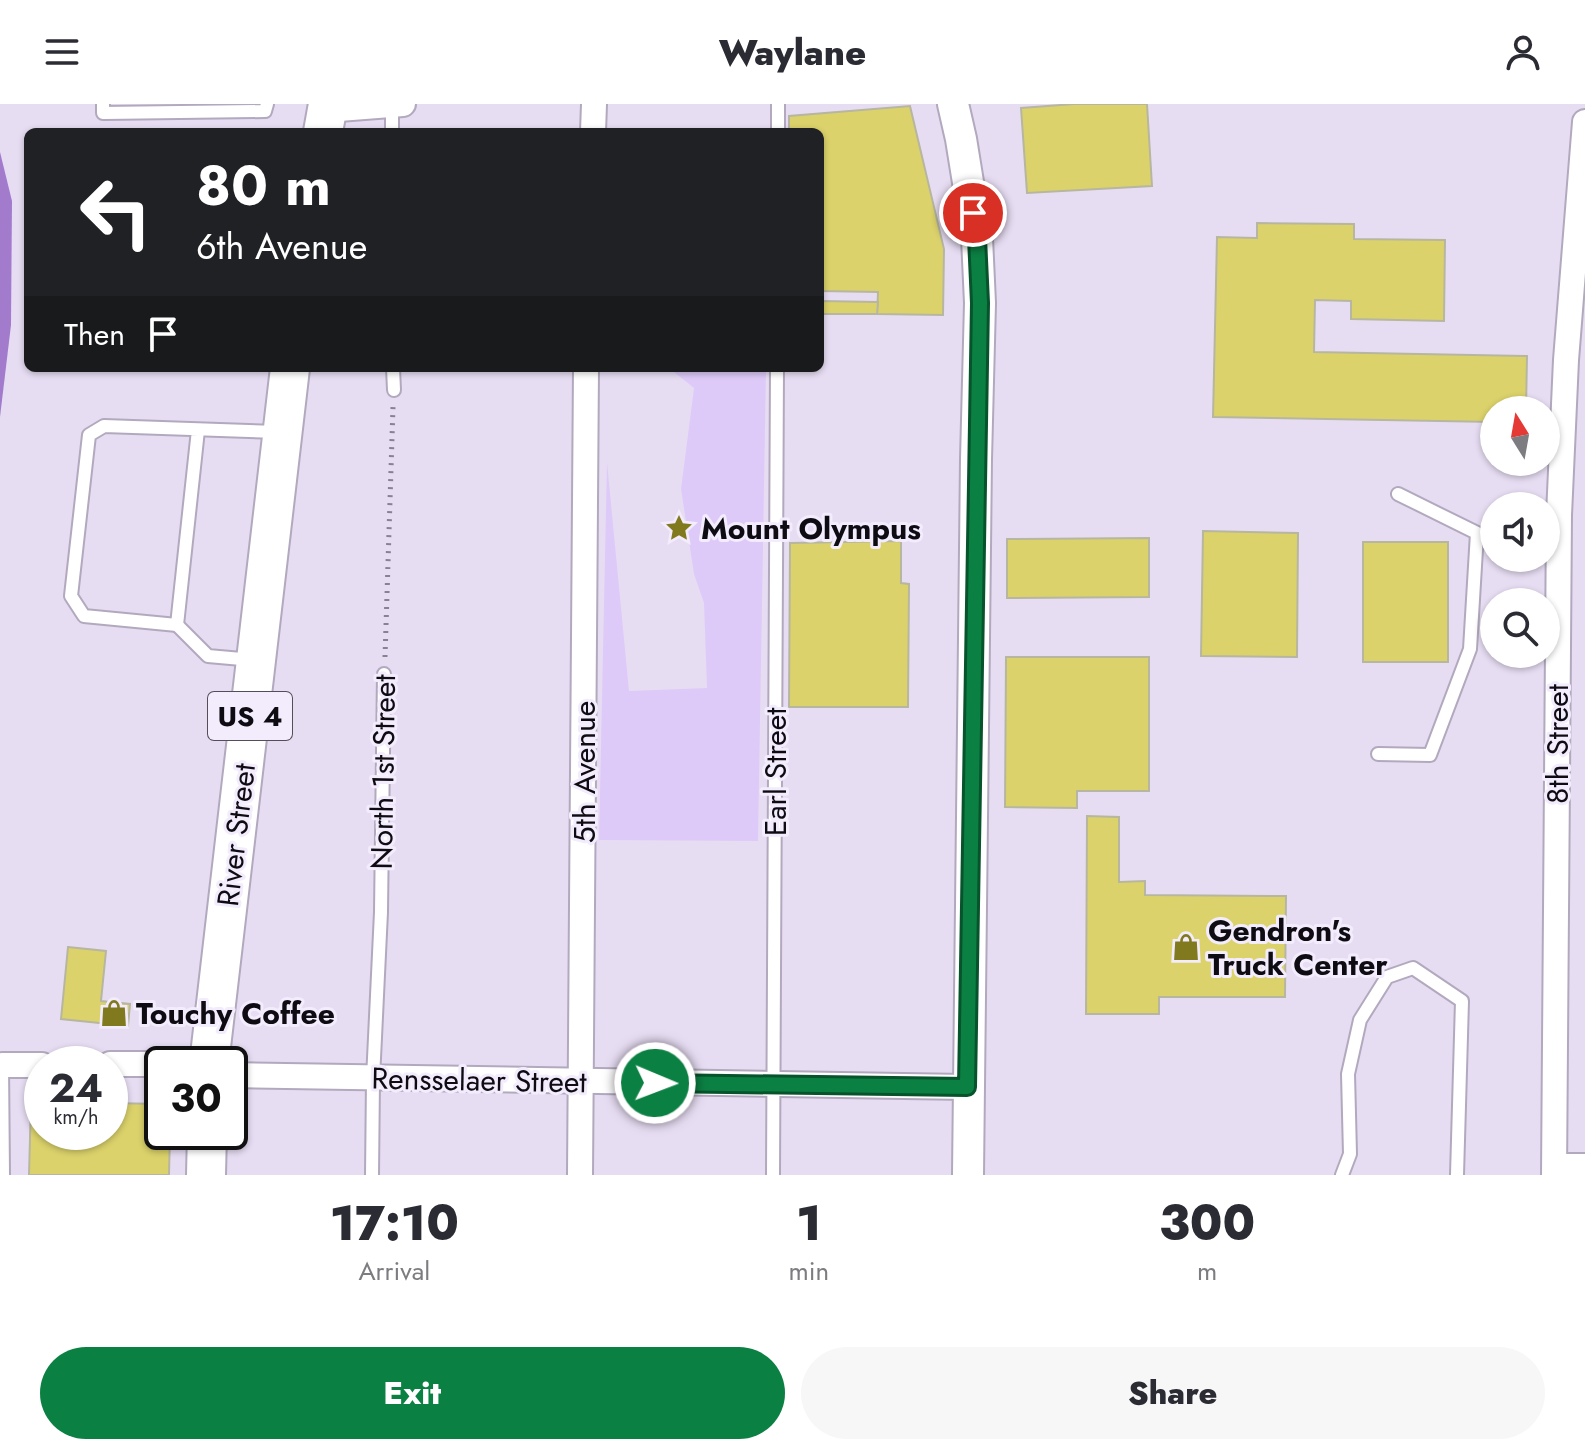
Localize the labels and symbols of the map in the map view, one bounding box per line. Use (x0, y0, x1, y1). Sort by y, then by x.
pin (939, 179, 1007, 247)
north arrow (1480, 396, 1560, 476)
place label: Mount Olympus (701, 507, 921, 550)
place icon: Mount Olympus (664, 513, 694, 543)
street label: North 1st Street (360, 673, 406, 870)
street label: 8th Street (1536, 683, 1579, 804)
road number: US 4 (208, 692, 292, 740)
street label: 5th Avenue (563, 701, 606, 843)
street label: Earl Street (754, 707, 797, 836)
street label: River Street (206, 760, 266, 909)
place label: Gendron's Truck Center (1208, 909, 1388, 986)
shop icon: Gendron's Truck Center (1171, 932, 1201, 962)
place label: Touchy Coffee (136, 992, 335, 1035)
shop icon: Touchy Coffee (99, 998, 129, 1028)
position arrow (613, 1041, 697, 1125)
speed limit sign: 30 (144, 1046, 248, 1150)
street label: Rensselaer Street (371, 1057, 588, 1103)

